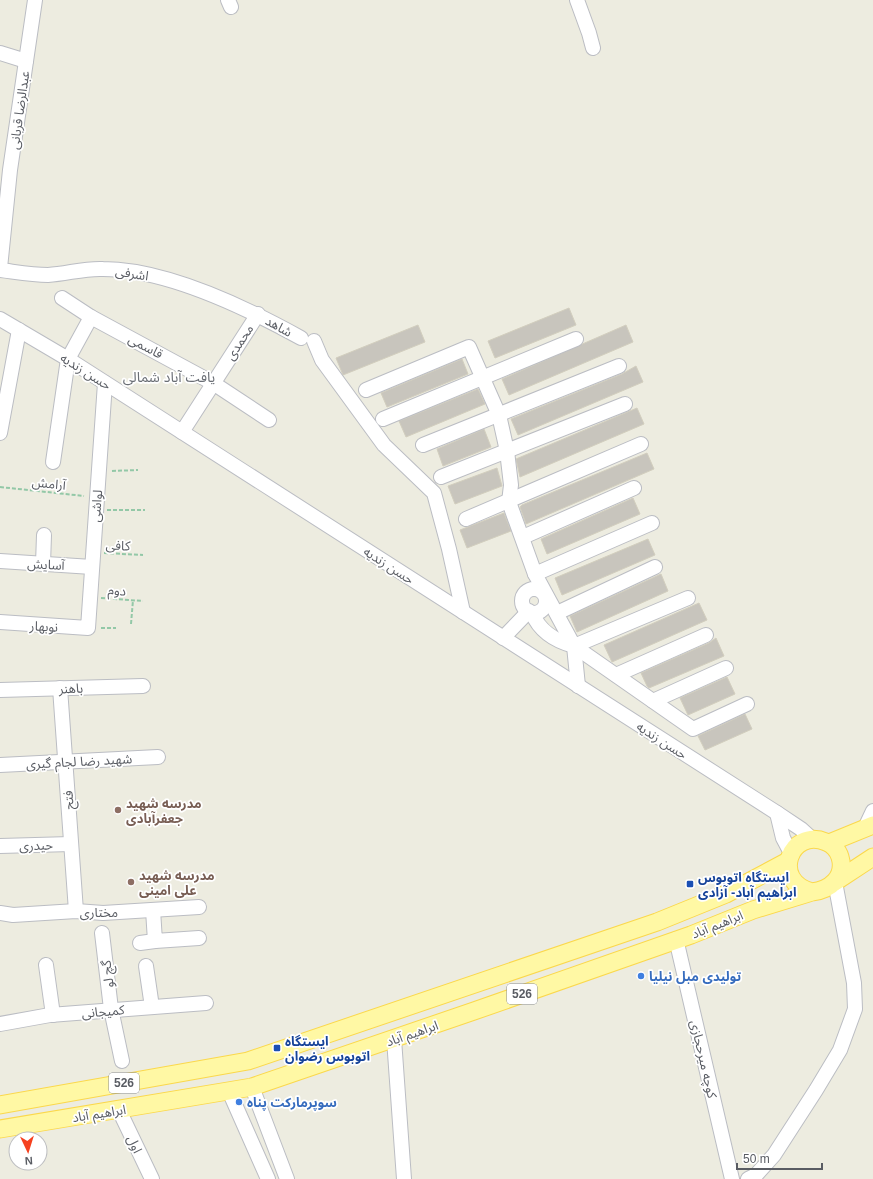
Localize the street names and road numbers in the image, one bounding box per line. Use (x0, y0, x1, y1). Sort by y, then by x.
street label: عبدالرضا قربانی (7, 69, 33, 150)
street label: اشرفی (114, 263, 150, 285)
street label: شاهد (263, 313, 295, 340)
street label: محمدی (222, 322, 257, 363)
street label: قاسمی (125, 331, 166, 363)
street label: حسن زندیه (57, 350, 114, 394)
street label: آرامش (31, 474, 68, 494)
street label: لواشی (88, 489, 106, 523)
street label: کافی (105, 537, 131, 555)
street label: حسن زندیه (360, 544, 417, 588)
street label: آسایش (27, 556, 66, 574)
street label: دوم (107, 582, 127, 601)
street label: نوبهار (28, 618, 58, 636)
street label: باهنر (58, 681, 83, 696)
street label: حسن زندیه (633, 719, 690, 763)
street label: شهید رضا لجام گیری (26, 751, 133, 774)
street label: فتح (60, 790, 80, 810)
street label: حیدری (19, 837, 54, 855)
street label: مختاری (80, 905, 118, 921)
street label: ابراهیم آباد (689, 907, 746, 944)
street label: گچ لو (98, 958, 120, 989)
road number: 526 (507, 984, 537, 1004)
street label: کمیجانی (81, 1002, 126, 1022)
street label: ابراهیم آباد (384, 1018, 441, 1052)
street label: کوچه میرحجازی (685, 1019, 720, 1101)
road number: 526 (109, 1073, 139, 1093)
street label: ابراهیم آباد (71, 1102, 128, 1128)
street label: اول (123, 1133, 145, 1156)

